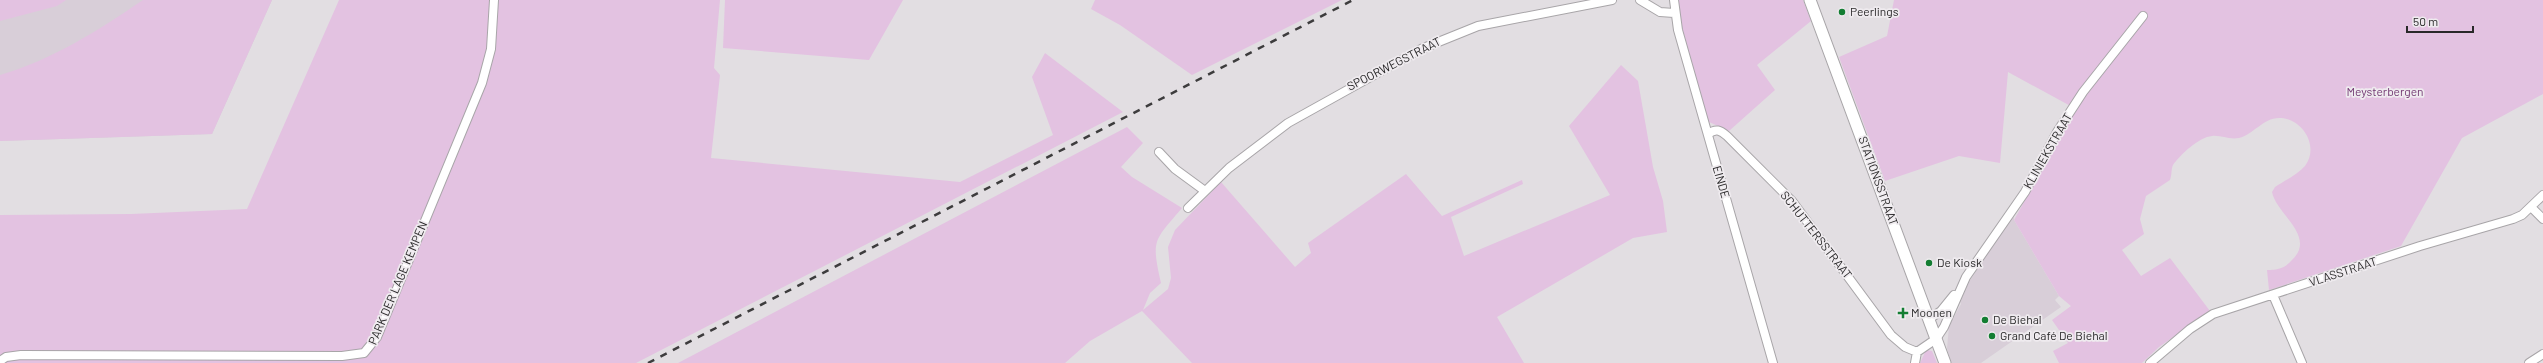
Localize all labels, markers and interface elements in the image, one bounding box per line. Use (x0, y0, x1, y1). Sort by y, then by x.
place label: Peerlings (1850, 4, 1899, 18)
marker: Peerlings (1837, 7, 1847, 17)
scale bar (2407, 8, 2473, 34)
text: 50 m (2413, 14, 2438, 28)
street label: SPOORWEGSTRAAT (1344, 33, 1443, 93)
park label: Meysterbergen (2346, 84, 2424, 98)
street label: KLINIEKSTRAAT (2020, 110, 2075, 191)
street label: STATIONSSTRAAT (1856, 134, 1902, 227)
street label: EINDE (1711, 164, 1733, 200)
street label: SCHUTTERSSTRAAT (1778, 188, 1855, 281)
street label: PARK DER LAGE KEMPEN (365, 219, 429, 346)
street label: VLASSTRAAT (2307, 253, 2378, 289)
place label: De Kiosk (1937, 255, 1982, 269)
marker: De Kiosk (1924, 258, 1934, 268)
place label: Moonen (1911, 305, 1952, 319)
marker: Moonen (1898, 308, 1908, 318)
place label: De Biehal (1993, 312, 2042, 326)
marker: De Biehal (1980, 315, 1990, 325)
place label: Grand Café De Biehal (2000, 328, 2108, 342)
marker: Grand Café De Biehal (1987, 331, 1997, 341)

